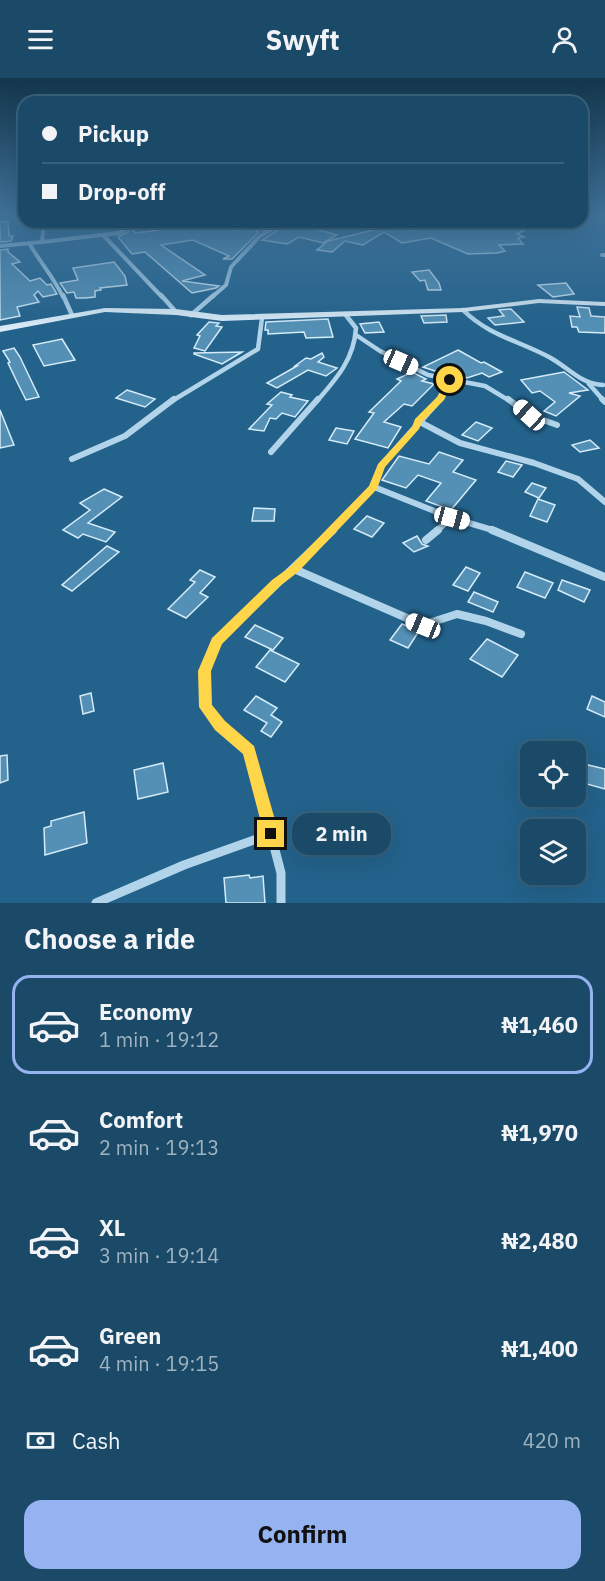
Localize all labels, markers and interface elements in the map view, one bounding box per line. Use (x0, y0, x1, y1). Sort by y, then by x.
text: Swyft (265, 22, 340, 57)
icon: menu (24, 23, 57, 56)
icon: person (548, 23, 581, 56)
text: Pickup (78, 119, 149, 148)
text: Drop-off (78, 177, 165, 206)
car (381, 346, 421, 378)
route start (436, 366, 463, 393)
car (510, 396, 548, 434)
car (432, 505, 472, 531)
car (403, 611, 443, 641)
map controls (520, 741, 586, 885)
button: locate (520, 741, 586, 807)
callout: 2 min (292, 813, 391, 855)
button: layers (520, 819, 586, 885)
route end (257, 820, 284, 847)
text: 2 min (315, 820, 368, 847)
text: Choose a ride (24, 921, 195, 956)
text: Economy (99, 997, 193, 1026)
icon: car (27, 998, 81, 1052)
text: ₦1,460 (501, 1010, 578, 1039)
text: 1 min · 19:12 (99, 1026, 219, 1053)
text: Comfort (99, 1105, 183, 1134)
icon: car (27, 1106, 81, 1160)
text: ₦1,970 (501, 1118, 578, 1147)
text: 2 min · 19:13 (99, 1134, 219, 1161)
text: XL (99, 1213, 125, 1242)
icon: car (27, 1214, 81, 1268)
text: ₦2,480 (501, 1226, 578, 1255)
text: 3 min · 19:14 (99, 1242, 219, 1269)
text: Green (99, 1321, 161, 1350)
icon: car (27, 1322, 81, 1376)
text: ₦1,400 (501, 1334, 578, 1363)
text: 4 min · 19:15 (99, 1350, 219, 1377)
icon: cash (24, 1424, 57, 1457)
text: Cash (72, 1426, 121, 1455)
text: 420 m (523, 1427, 581, 1454)
button: Confirm (24, 1500, 581, 1569)

